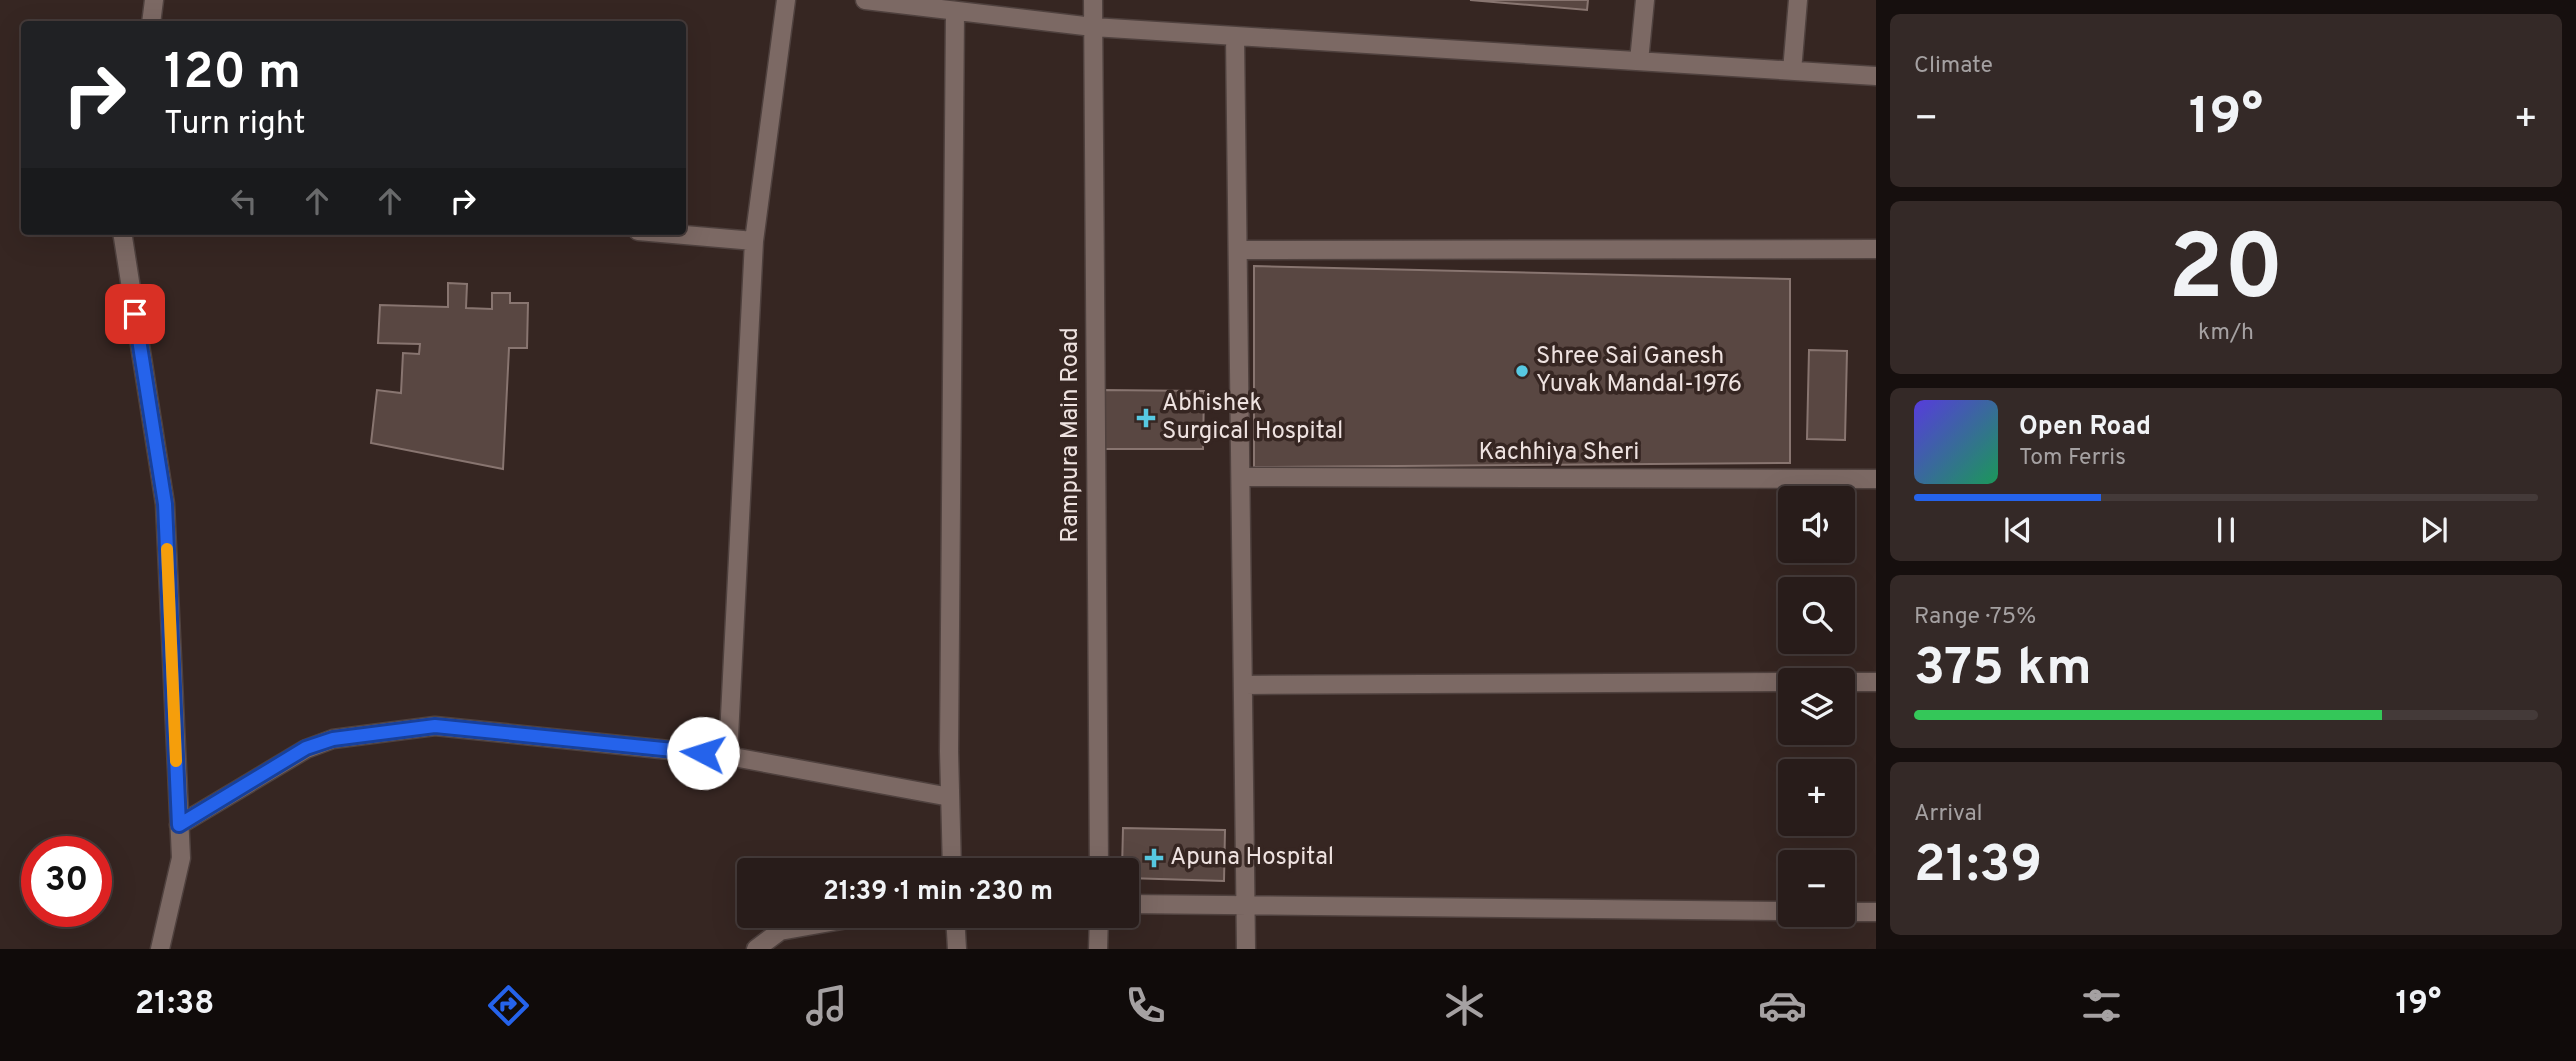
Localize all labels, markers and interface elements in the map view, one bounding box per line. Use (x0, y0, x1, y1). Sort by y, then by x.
text: 120 m (164, 44, 301, 106)
icon: right (49, 49, 140, 140)
text: Climate (1914, 52, 1993, 81)
text: 19° (2189, 86, 2263, 152)
text: − (1914, 96, 1939, 145)
text: + (2513, 96, 2538, 145)
text: Turn right (164, 105, 306, 145)
icon: left (225, 182, 263, 220)
icon: ahead (298, 182, 336, 220)
icon: ahead (371, 182, 409, 220)
icon: right (444, 182, 482, 220)
text: 20 (2168, 216, 2284, 331)
pin (105, 284, 165, 344)
icon: arrive (116, 295, 154, 333)
text: km/h (2198, 319, 2254, 348)
street label: Rampura Main Road (1056, 327, 1086, 543)
place label: Shree Sai Ganesh Yuvak Mandal-1976 (1536, 342, 1742, 400)
marker: Shree Sai Ganesh Yuvak Mandal-1976 (1514, 363, 1530, 379)
place label: Abhishek Surgical Hospital (1162, 389, 1343, 447)
marker: Abhishek Surgical Hospital (1136, 408, 1156, 428)
text: Open Road (2019, 411, 2151, 444)
street label: Kachhiya Sheri (1479, 438, 1639, 468)
text: Tom Ferris (2019, 444, 2126, 473)
map controls (1778, 486, 1855, 927)
button: sound (1778, 486, 1855, 563)
icon: previous (1999, 511, 2037, 549)
icon: pause (2207, 511, 2245, 549)
icon: next (2415, 511, 2453, 549)
button: search (1778, 577, 1855, 654)
text: Range · 75% (1914, 603, 2036, 632)
text: 375 km (1914, 637, 2092, 703)
button: layers (1778, 668, 1855, 745)
position arrow (666, 716, 740, 790)
button: + (1778, 759, 1855, 836)
text: Arrival (1914, 800, 1983, 829)
text: 21:39 (1914, 834, 2042, 900)
speed limit sign: 30 (21, 836, 112, 927)
place label: Apuna Hospital (1170, 843, 1334, 873)
marker: Apuna Hospital (1144, 848, 1164, 868)
button: − (1778, 850, 1855, 927)
text: 21:39 · 1 min · 230 m (823, 876, 1053, 909)
icon: directions (484, 981, 533, 1030)
icon: music (802, 981, 851, 1030)
icon: phone (1121, 981, 1170, 1030)
icon: climate (1440, 981, 1489, 1030)
icon: car (1758, 981, 1807, 1030)
icon: filters (2077, 981, 2126, 1030)
text: 21:38 (135, 985, 214, 1025)
text: 19° (2395, 985, 2441, 1025)

